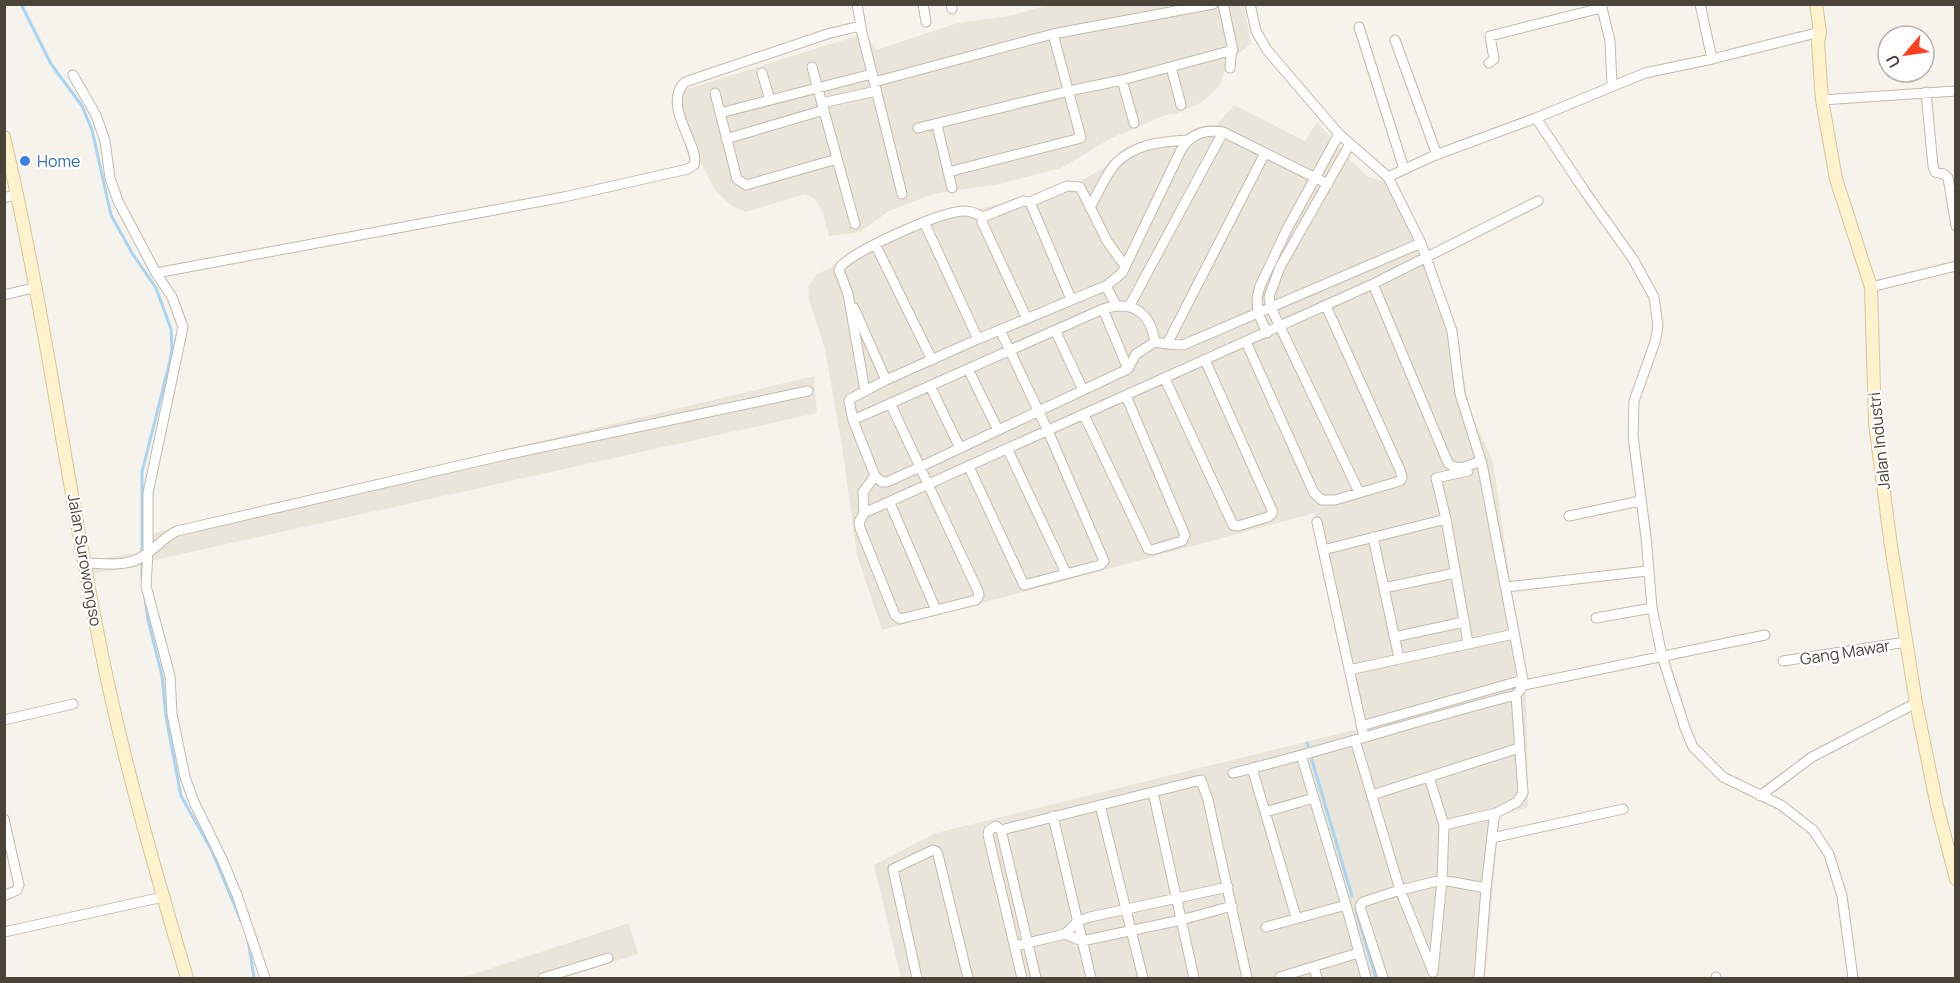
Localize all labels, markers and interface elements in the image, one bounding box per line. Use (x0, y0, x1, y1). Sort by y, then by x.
north arrow (1876, 24, 1936, 84)
text: U (1880, 51, 1905, 72)
place label: Home (37, 150, 80, 172)
marker: Home (18, 154, 32, 168)
street label: Jalan Industri (1863, 391, 1895, 491)
street label: Jalan Surowongso (63, 492, 107, 628)
street label: Gang Mawar (1798, 634, 1892, 670)

